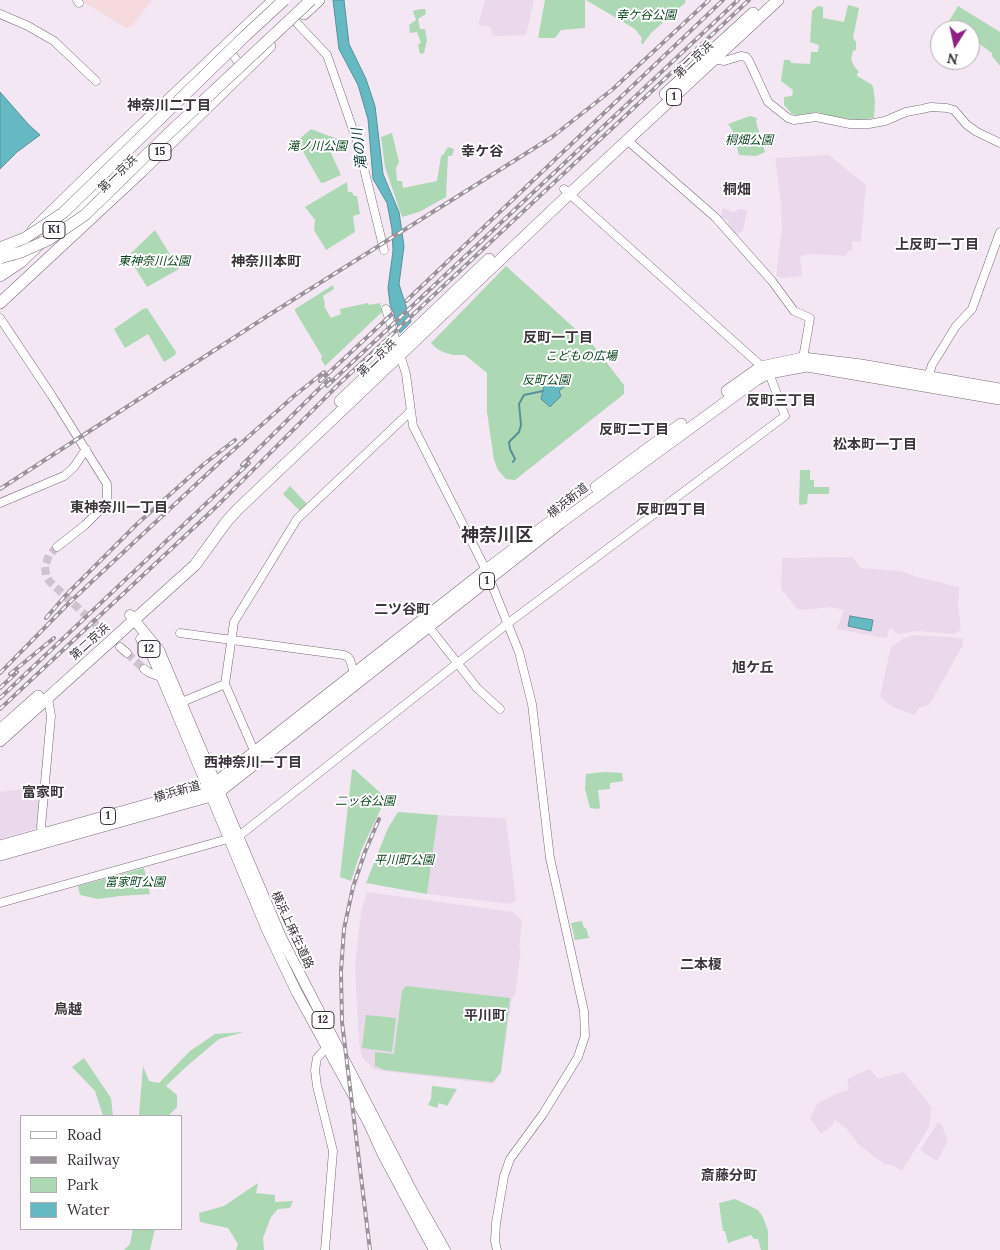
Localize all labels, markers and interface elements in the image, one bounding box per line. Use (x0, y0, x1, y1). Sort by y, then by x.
park label: 幸ケ谷公園 (616, 9, 676, 23)
north arrow (930, 20, 980, 70)
street label: 第二京浜 (672, 38, 716, 82)
text: N (946, 49, 959, 69)
road number: 1 (666, 88, 682, 105)
district label: 神奈川二丁目 (127, 98, 211, 114)
water label: 滝の川 (349, 127, 371, 171)
park label: 桐畑公園 (725, 134, 773, 148)
park label: 滝ノ川公園 (287, 140, 347, 154)
road number: 15 (149, 144, 171, 160)
district label: 幸ケ谷 (461, 144, 503, 160)
street label: 第一京浜 (96, 152, 140, 196)
district label: 桐畑 (723, 182, 751, 198)
road number: K1 (43, 222, 65, 238)
district label: 上反町一丁目 (895, 237, 979, 253)
district label: 神奈川本町 (231, 254, 301, 270)
park label: 東神奈川公園 (118, 255, 190, 269)
district label: 反町一丁目 (523, 330, 593, 346)
street label: 第二京浜 (355, 336, 399, 380)
park label: こどもの広場 (545, 350, 617, 364)
park label: 反町公園 (522, 374, 570, 388)
district label: 反町三丁目 (746, 393, 816, 409)
district label: 反町二丁目 (599, 422, 669, 438)
district label: 松本町一丁目 (833, 437, 917, 453)
street label: 横浜新道 (545, 481, 591, 521)
district label: 東神奈川一丁目 (70, 500, 168, 516)
district label: 反町四丁目 (636, 502, 706, 518)
district label: 神奈川区 (461, 525, 533, 547)
road number: 1 (480, 572, 494, 590)
district label: 二ツ谷町 (374, 602, 430, 618)
street label: 第二京浜 (67, 621, 113, 663)
road number: 12 (138, 641, 160, 658)
district label: 旭ケ丘 (732, 660, 774, 676)
district label: 西神奈川一丁目 (204, 755, 302, 771)
street label: 横浜新道 (152, 778, 202, 806)
district label: 富家町 (22, 785, 64, 801)
park label: 二ッ谷公園 (335, 795, 395, 809)
road number: 1 (100, 808, 116, 824)
park label: 平川町公園 (374, 854, 434, 868)
park label: 富家町公園 (105, 876, 165, 890)
street label: 横浜上麻生道路 (268, 889, 316, 971)
district label: 二本榎 (680, 957, 722, 973)
district label: 鳥越 (54, 1002, 82, 1018)
district label: 平川町 (464, 1008, 506, 1024)
road number: 12 (312, 1012, 334, 1028)
legend (20, 1115, 182, 1230)
text: Road (67, 1125, 102, 1144)
text: Railway (67, 1150, 120, 1169)
district label: 斎藤分町 (701, 1168, 757, 1184)
text: Park (67, 1175, 98, 1194)
text: Water (67, 1200, 109, 1219)

